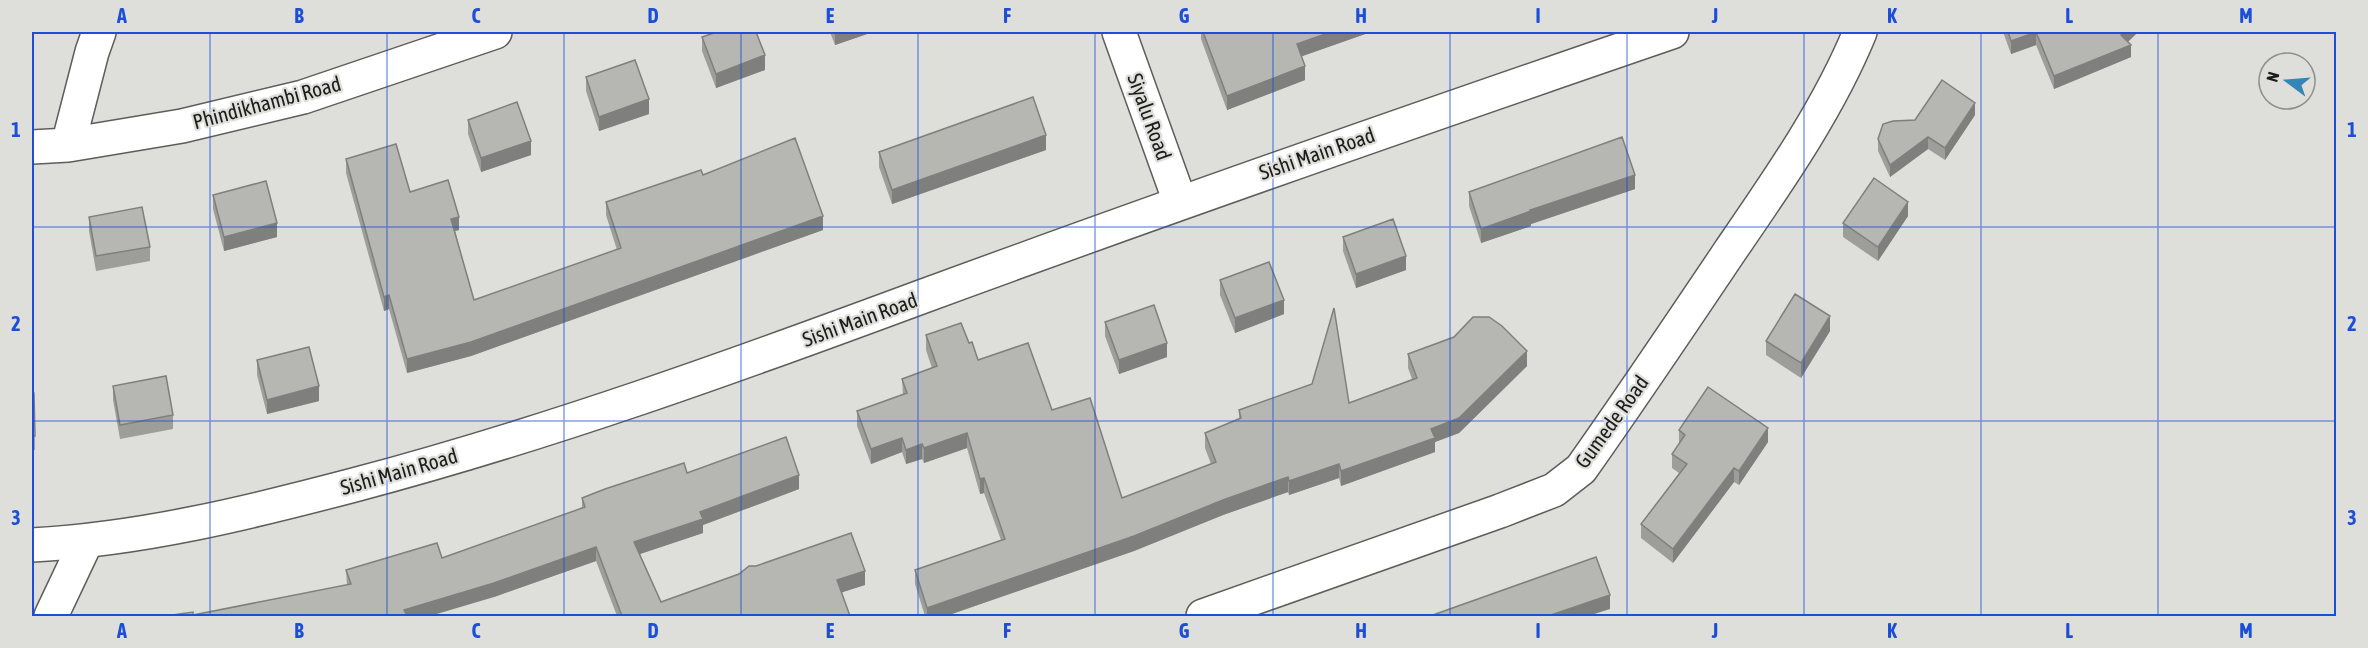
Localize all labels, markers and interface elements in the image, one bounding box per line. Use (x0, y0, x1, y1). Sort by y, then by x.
text: A (116, 4, 127, 27)
text: B (294, 4, 304, 27)
text: C (472, 4, 481, 27)
text: D (647, 4, 659, 27)
text: E (826, 4, 835, 27)
text: F (1003, 4, 1011, 27)
text: G (1179, 4, 1190, 27)
text: H (1355, 4, 1367, 27)
text: I (1535, 4, 1541, 27)
text: J (1711, 4, 1718, 27)
text: K (1887, 4, 1897, 27)
text: L (2065, 4, 2073, 27)
text: M (2239, 4, 2253, 27)
north arrow (2257, 51, 2317, 111)
street label: Siyalu Road (1123, 70, 1177, 163)
text: N (2263, 70, 2283, 84)
street label: Phindikhambi Road (190, 71, 343, 133)
text: 1 (11, 118, 21, 141)
text: 1 (2347, 118, 2357, 141)
street label: Sishi Main Road (1256, 122, 1378, 184)
street label: Sishi Main Road (799, 287, 921, 351)
text: 2 (11, 312, 21, 335)
text: 2 (2347, 312, 2357, 335)
street label: Gumede Road (1570, 371, 1653, 472)
street label: Sishi Main Road (337, 443, 460, 499)
text: 3 (11, 506, 21, 529)
text: 3 (2347, 506, 2357, 529)
text: A (116, 619, 127, 642)
text: B (294, 619, 304, 642)
text: C (472, 619, 481, 642)
text: D (647, 619, 659, 642)
text: E (826, 619, 835, 642)
text: F (1003, 619, 1011, 642)
text: G (1179, 619, 1190, 642)
text: H (1355, 619, 1367, 642)
text: I (1535, 619, 1541, 642)
text: J (1711, 619, 1718, 642)
text: K (1887, 619, 1897, 642)
text: L (2065, 619, 2073, 642)
text: M (2239, 619, 2253, 642)

